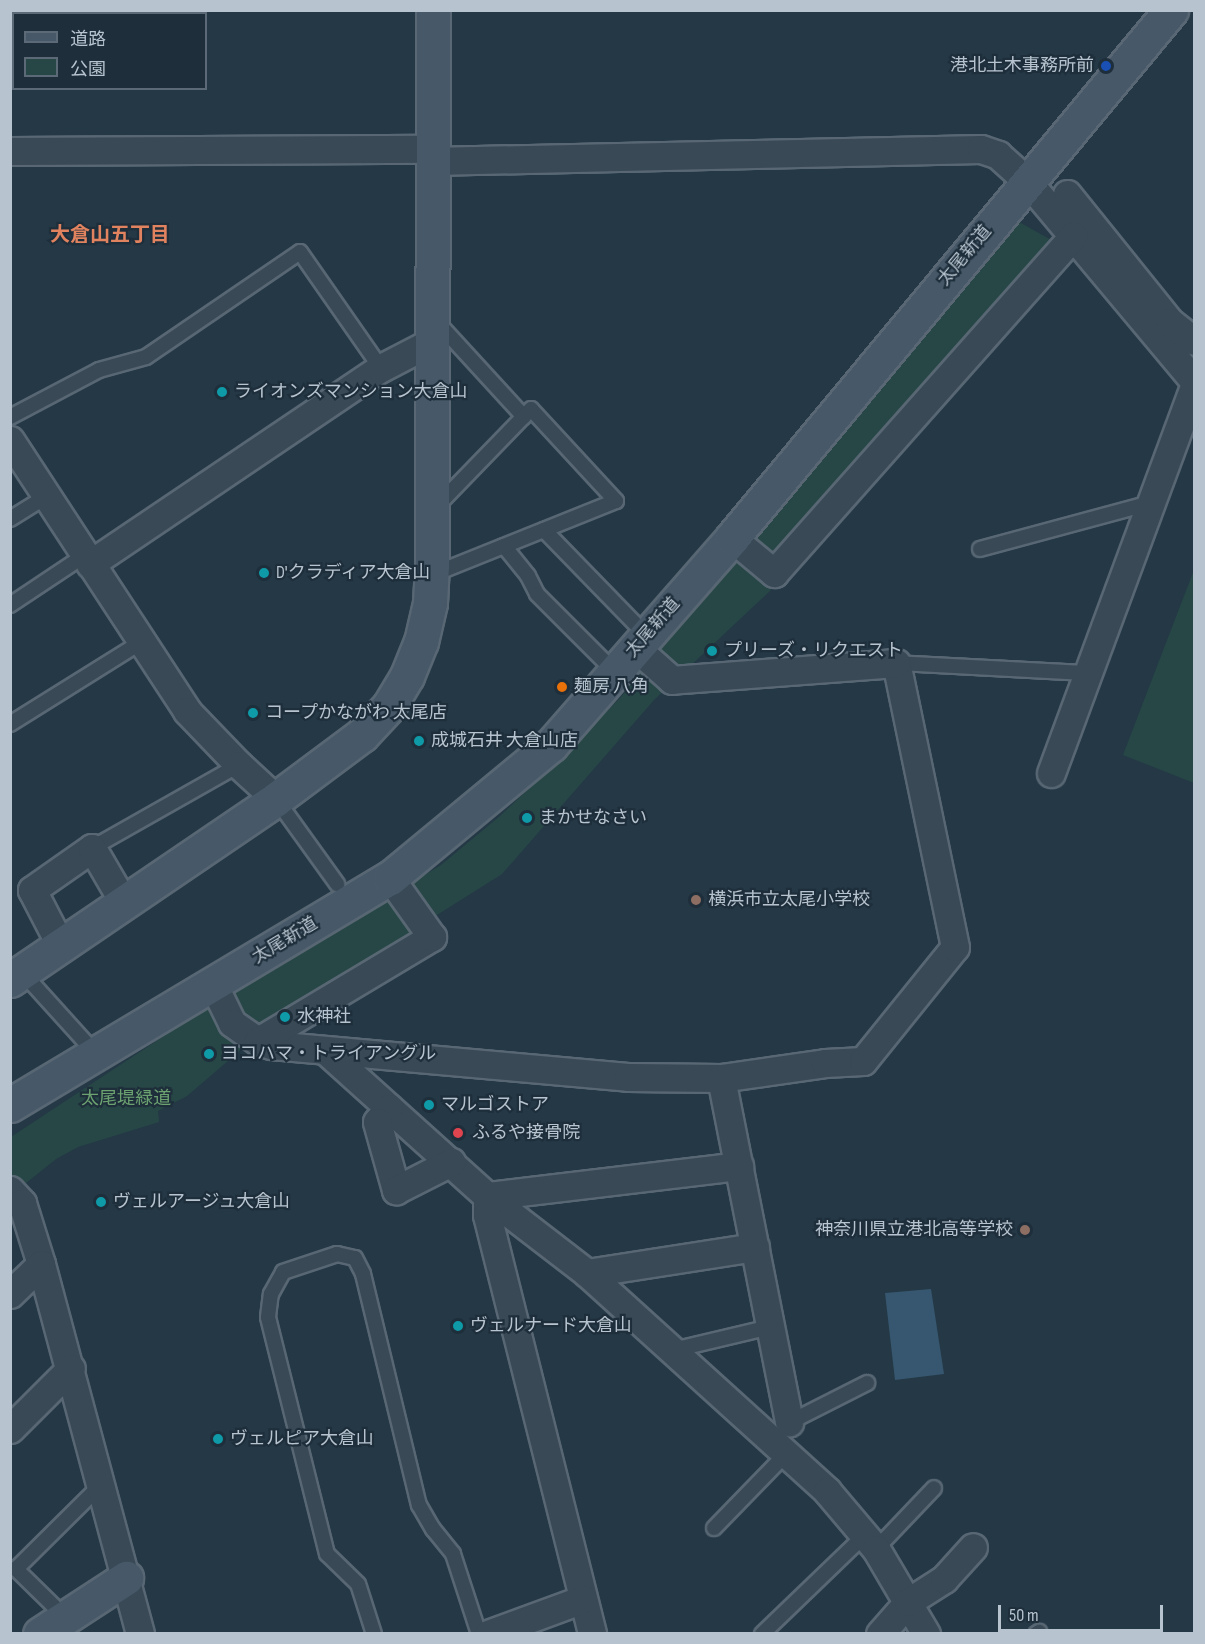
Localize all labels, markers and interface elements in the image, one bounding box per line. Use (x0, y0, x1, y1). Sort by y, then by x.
legend (12, 12, 207, 90)
text: 道路 (70, 29, 106, 50)
place label: 港北土木事務所前 (950, 55, 1094, 77)
text: 公園 (70, 59, 106, 80)
marker: 港北土木事務所前 (1099, 59, 1113, 73)
street label: 太尾新道 (934, 221, 996, 291)
district label: 大倉山五丁目 (50, 223, 170, 247)
place label: ライオンズマンション大倉山 (234, 381, 468, 403)
marker: ライオンズマンション大倉山 (215, 385, 229, 399)
place label: D'クラディア大倉山 (276, 562, 432, 584)
marker: D'クラディア大倉山 (257, 566, 271, 580)
street label: 太尾新道 (621, 594, 685, 662)
place label: プリーズ・リクエスト (724, 640, 904, 662)
marker: プリーズ・リクエスト (705, 644, 719, 658)
place label: 麺房 八角 (574, 676, 649, 698)
marker: 麺房 八角 (555, 680, 569, 694)
place label: コープかながわ 太尾店 (265, 702, 448, 724)
marker: コープかながわ 太尾店 (246, 706, 260, 720)
place label: 成城石井 大倉山店 (431, 730, 578, 752)
marker: 成城石井 大倉山店 (412, 734, 426, 748)
place label: まかせなさい (539, 807, 647, 829)
marker: まかせなさい (520, 811, 534, 825)
place label: 横浜市立太尾小学校 (708, 889, 870, 911)
marker: 横浜市立太尾小学校 (689, 893, 703, 907)
street label: 太尾新道 (249, 913, 321, 969)
place label: 水神社 (297, 1006, 351, 1028)
marker: 水神社 (278, 1010, 292, 1024)
place label: ヨコハマ・トライアングル (221, 1043, 437, 1065)
marker: ヨコハマ・トライアングル (202, 1047, 216, 1061)
park label: 太尾堤緑道 (81, 1088, 171, 1110)
place label: マルゴストア (441, 1094, 549, 1116)
marker: マルゴストア (422, 1098, 436, 1112)
place label: ふるや接骨院 (472, 1122, 580, 1144)
marker: ふるや接骨院 (449, 1124, 467, 1142)
place label: ヴェルアージュ大倉山 (113, 1191, 292, 1213)
marker: ヴェルアージュ大倉山 (94, 1195, 108, 1209)
place label: 神奈川県立港北高等学校 (815, 1219, 1013, 1241)
marker: 神奈川県立港北高等学校 (1018, 1223, 1032, 1237)
place label: ヴェルナード大倉山 (470, 1315, 632, 1337)
marker: ヴェルナード大倉山 (451, 1319, 465, 1333)
place label: ヴェルピア大倉山 (230, 1428, 374, 1450)
marker: ヴェルピア大倉山 (211, 1432, 225, 1446)
scale bar (1001, 1593, 1166, 1631)
text: 50 m (1009, 1605, 1039, 1626)

